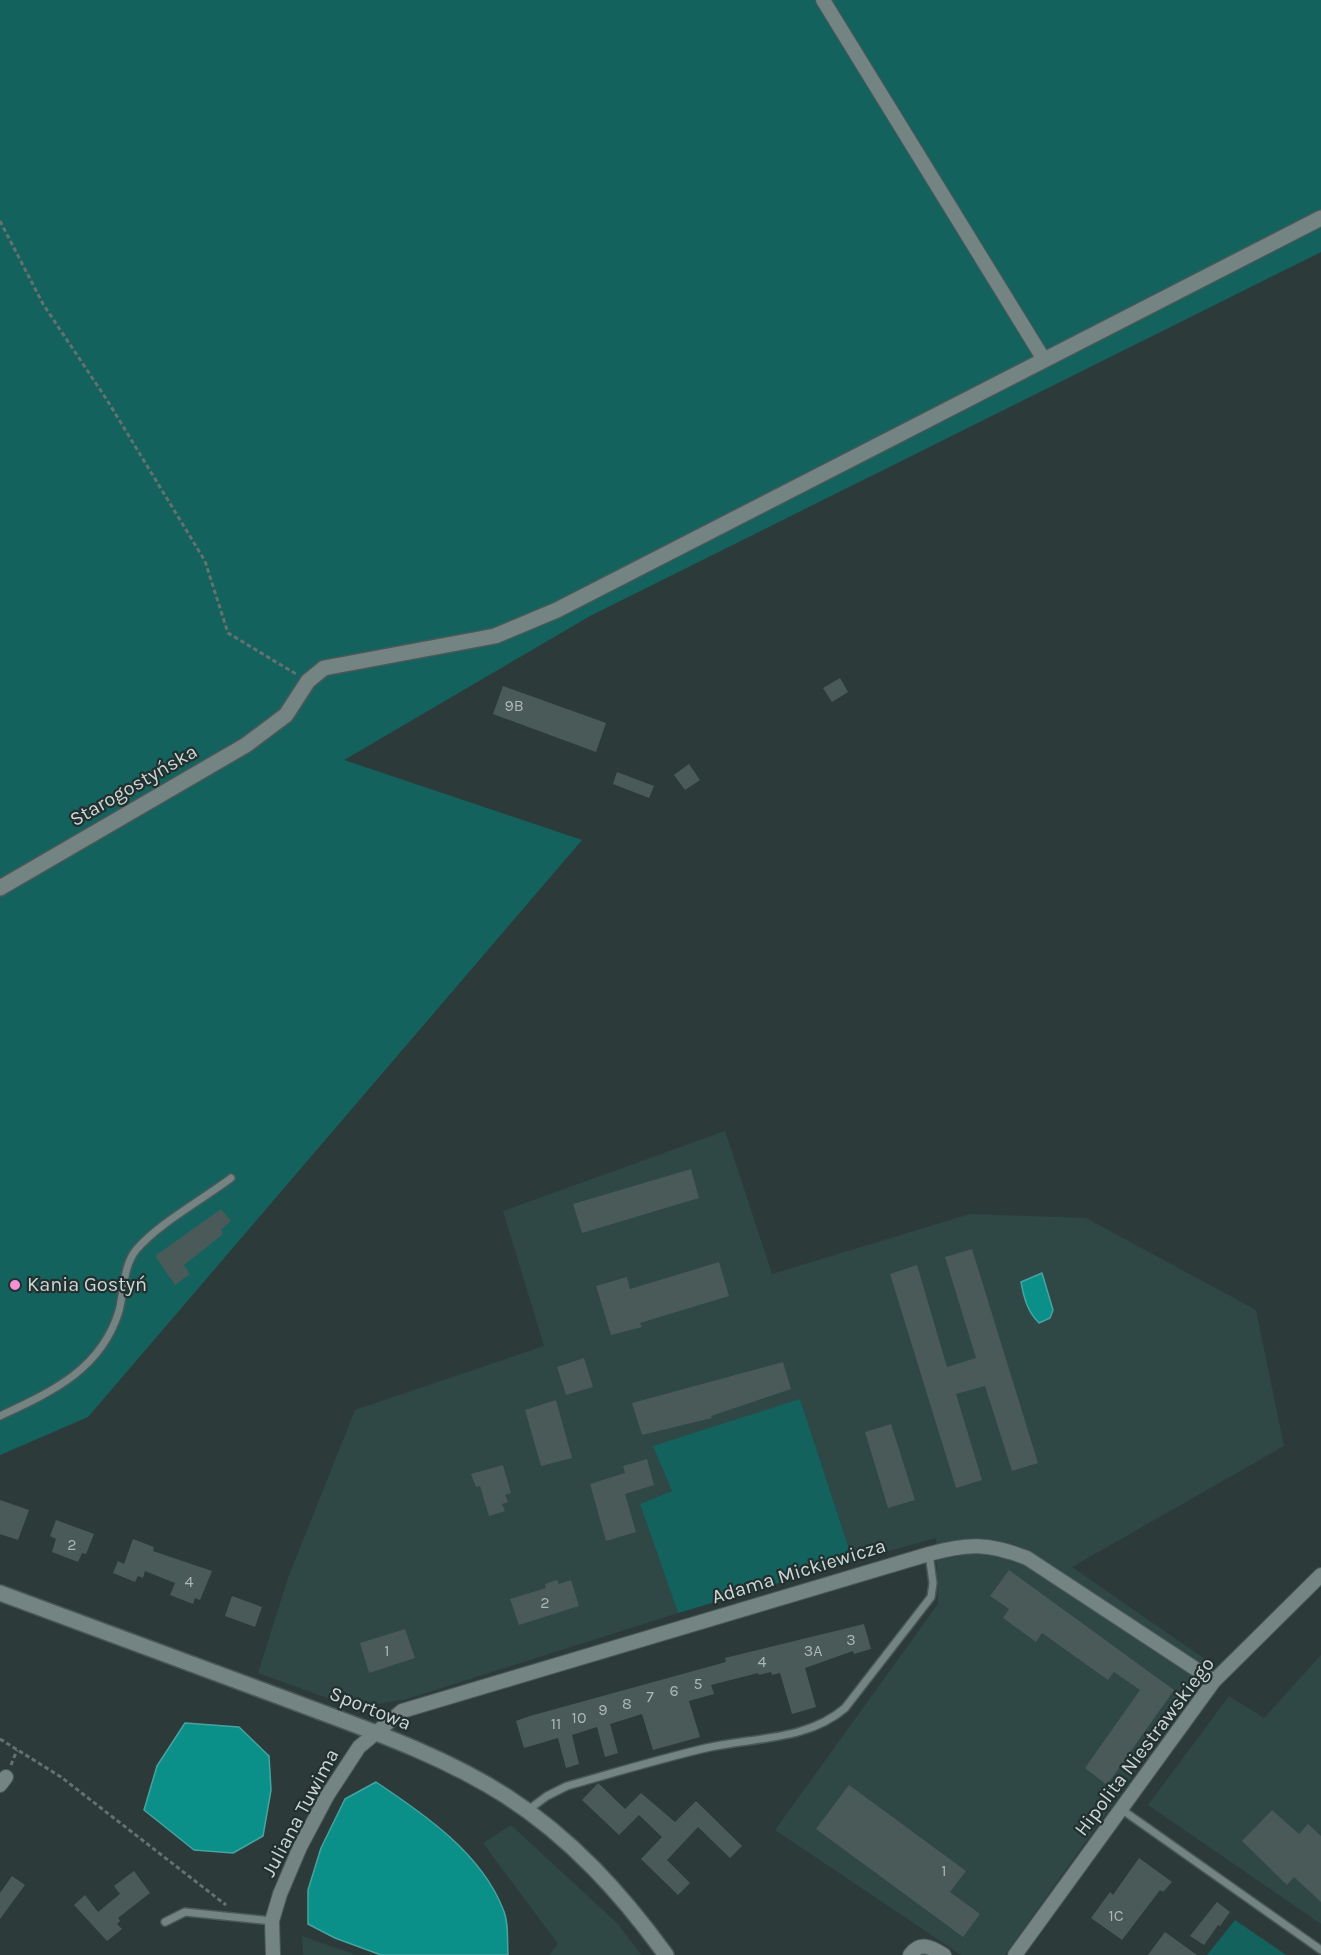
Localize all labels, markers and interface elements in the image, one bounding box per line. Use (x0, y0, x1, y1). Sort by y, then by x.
house number: 9B (504, 696, 524, 716)
street label: Starogostyńska (66, 740, 202, 832)
place label: Kania Gostyń (27, 1273, 147, 1297)
marker: Kania Gostyń (8, 1278, 22, 1292)
street label: Adama Mickiewicza (709, 1534, 889, 1610)
house number: 2 (67, 1535, 77, 1555)
house number: 4 (185, 1572, 193, 1592)
house number: 2 (540, 1593, 550, 1613)
house number: 3 (846, 1630, 856, 1650)
house number: 1 (384, 1641, 390, 1661)
house number: 3A (804, 1641, 822, 1661)
house number: 4 (758, 1652, 766, 1672)
street label: Hipolita Niestrawskiego (1070, 1653, 1220, 1841)
house number: 5 (693, 1674, 703, 1694)
house number: 6 (669, 1681, 679, 1701)
street label: Sportowa (326, 1682, 414, 1736)
house number: 7 (646, 1687, 654, 1707)
house number: 8 (622, 1694, 632, 1714)
house number: 9 (598, 1700, 608, 1720)
house number: 10 (572, 1708, 586, 1728)
house number: 11 (551, 1714, 561, 1734)
street label: Juliana Tuwima (257, 1745, 345, 1881)
house number: 1 (941, 1861, 947, 1881)
house number: 1C (1108, 1906, 1124, 1926)

